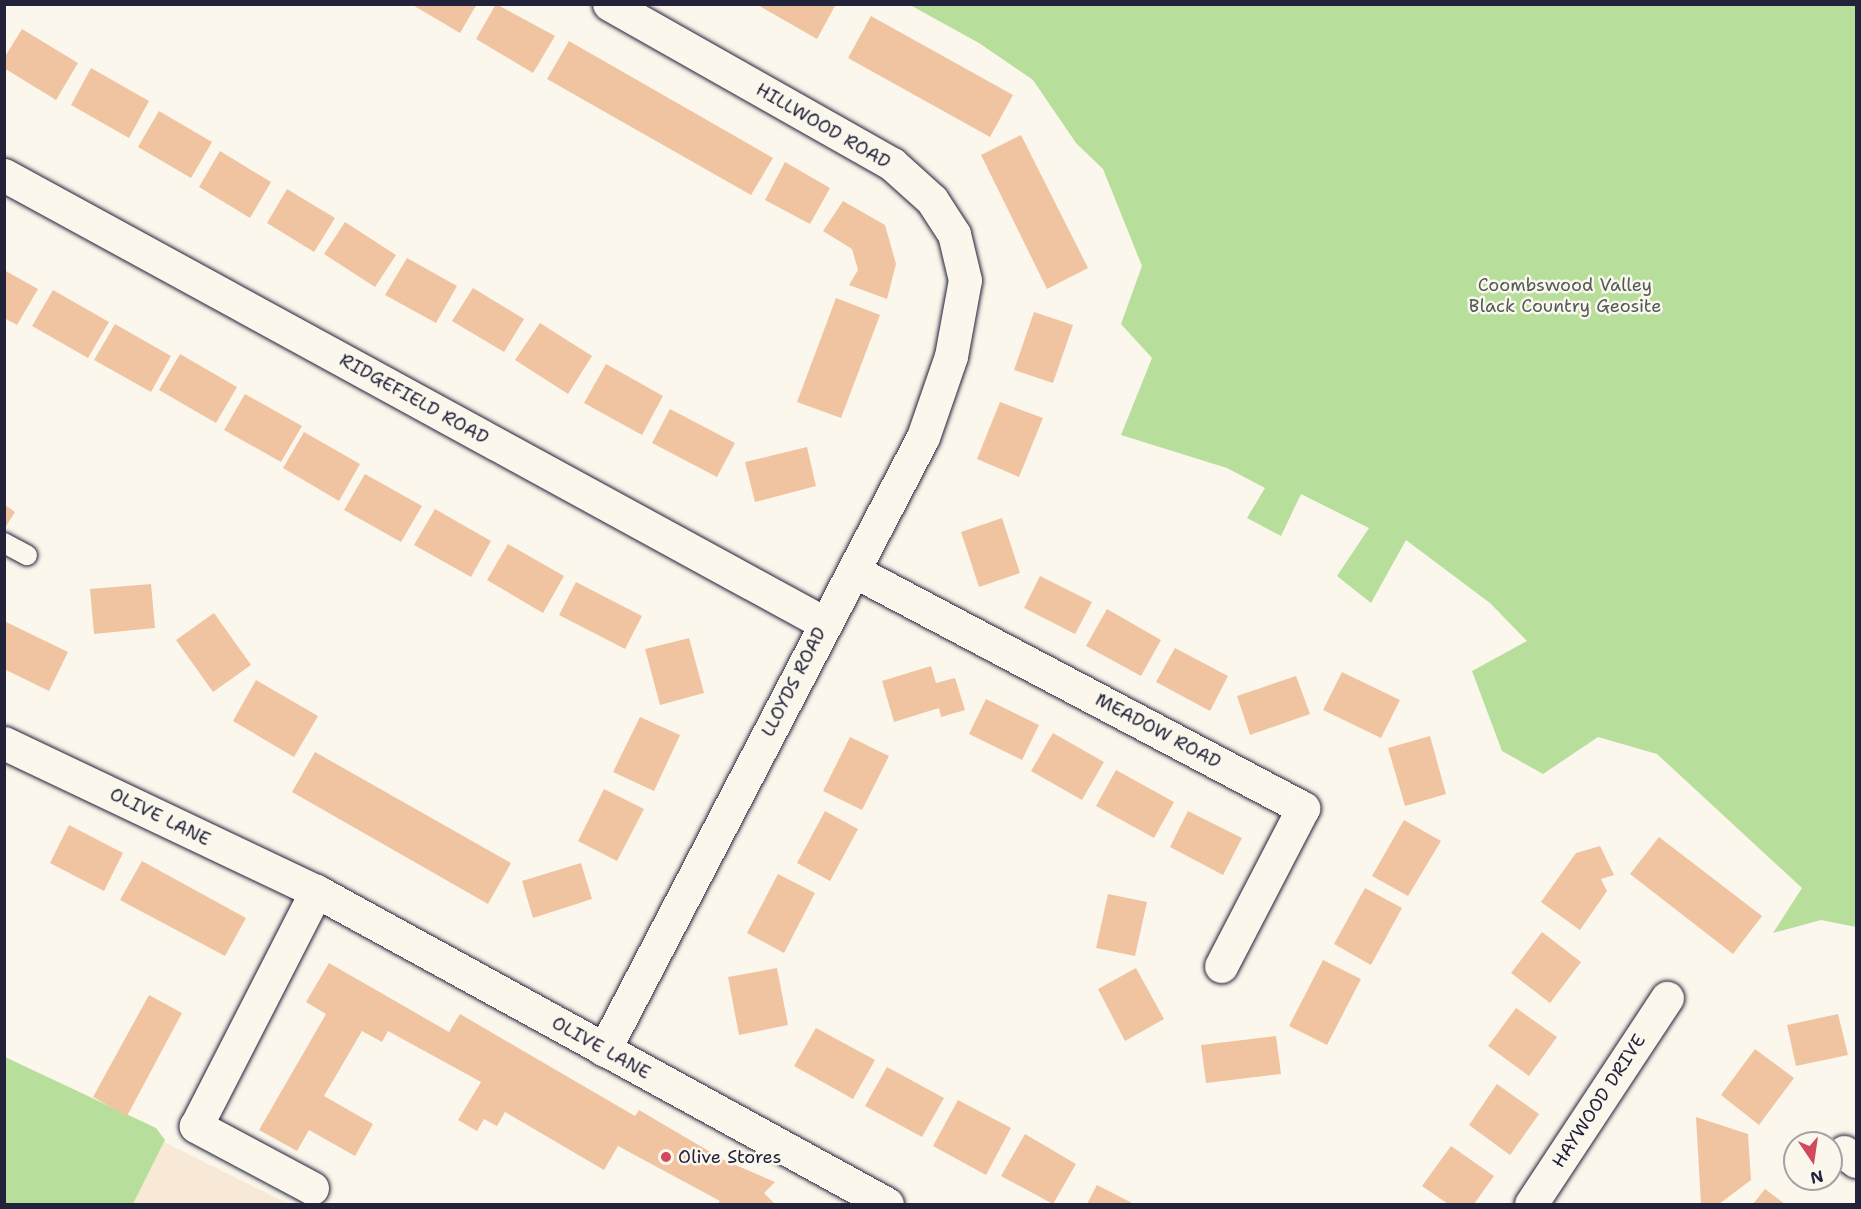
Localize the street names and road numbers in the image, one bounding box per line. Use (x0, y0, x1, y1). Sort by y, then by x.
street label: HILLWOOD ROAD (752, 79, 894, 173)
street label: RIDGEFIELD ROAD (336, 349, 492, 449)
street label: LLOYDS ROAD (757, 624, 831, 740)
street label: MEADOW ROAD (1092, 689, 1224, 773)
street label: OLIVE LANE (106, 783, 214, 851)
street label: OLIVE LANE (548, 1012, 654, 1084)
street label: HAYWOOD DRIVE (1548, 1030, 1650, 1172)

